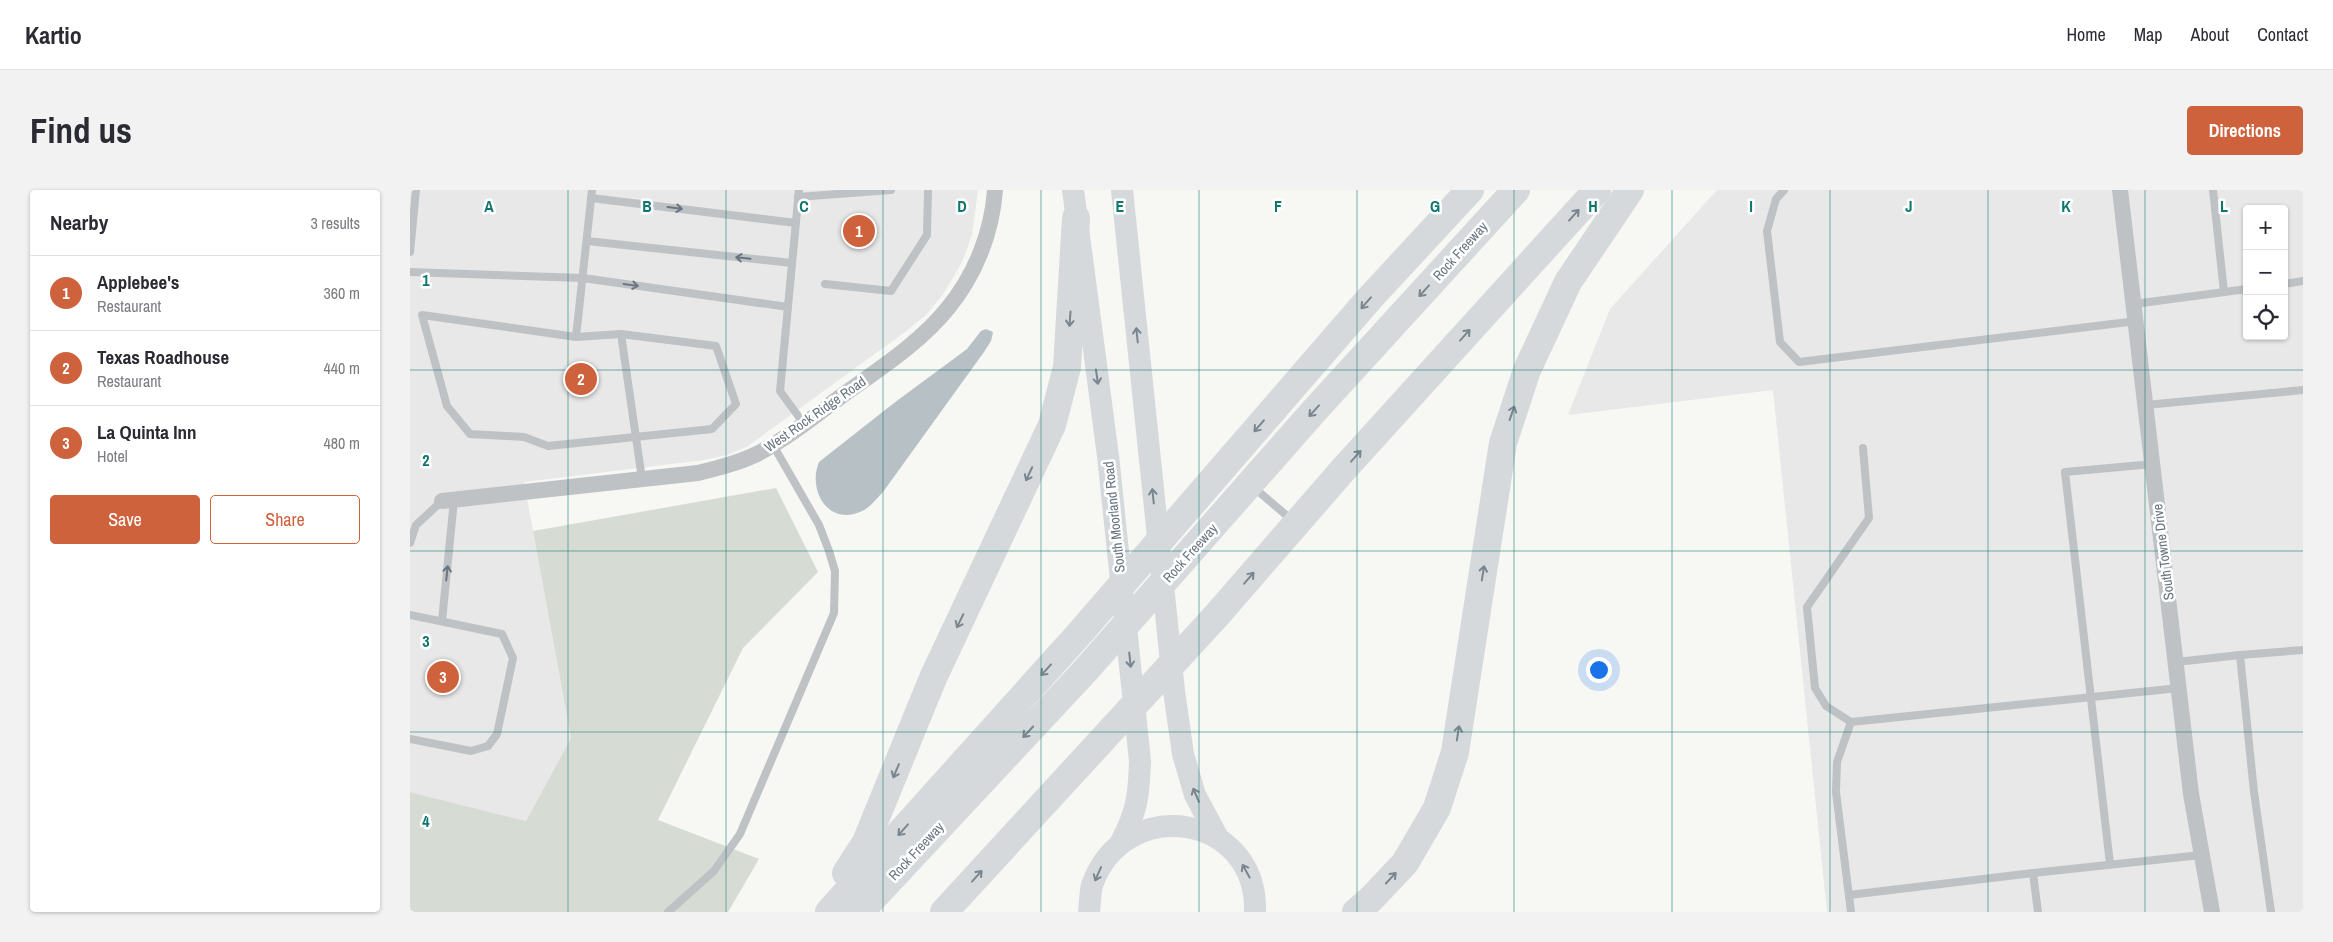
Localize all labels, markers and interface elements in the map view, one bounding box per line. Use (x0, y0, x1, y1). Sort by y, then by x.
text: Kartio (25, 19, 82, 51)
text: Home (2066, 22, 2106, 47)
text: Map (2134, 22, 2163, 47)
text: About (2191, 22, 2229, 47)
text: Contact (2257, 22, 2308, 47)
button: Directions (2187, 106, 2303, 155)
text: Find us (30, 107, 132, 154)
text: A (484, 195, 494, 217)
text: B (642, 195, 652, 217)
text: C (799, 195, 809, 217)
text: D (957, 195, 967, 217)
text: E (1116, 195, 1125, 217)
text: F (1274, 195, 1282, 217)
text: G (1430, 195, 1440, 217)
text: H (1588, 195, 1598, 217)
text: I (1749, 195, 1753, 217)
text: J (1905, 195, 1913, 217)
text: K (2061, 195, 2071, 217)
text: L (2220, 195, 2228, 217)
one-way arrow (666, 203, 682, 213)
map controls (2243, 205, 2288, 340)
button: + (2243, 205, 2288, 250)
text: Nearby (50, 208, 108, 237)
one-way arrow (1568, 208, 1580, 221)
text: 3 results (310, 212, 360, 234)
pin: 1 (843, 212, 875, 250)
street label: Rock Freeway (1429, 218, 1491, 284)
button: − (2243, 250, 2288, 295)
one-way arrow (736, 253, 752, 263)
text: Applebee's (97, 269, 180, 295)
text: 1 (422, 269, 430, 291)
one-way arrow (623, 280, 639, 290)
text: 1 (62, 282, 70, 304)
text: 360 m (324, 282, 360, 304)
one-way arrow (1418, 284, 1430, 297)
text: Restaurant (97, 295, 161, 317)
button: locate (2243, 295, 2288, 340)
one-way arrow (1360, 297, 1372, 310)
one-way arrow (1066, 311, 1075, 327)
one-way arrow (1132, 327, 1142, 343)
one-way arrow (1459, 329, 1471, 342)
text: Texas Roadhouse (97, 344, 229, 370)
text: 2 (62, 357, 70, 379)
text: 440 m (324, 357, 360, 379)
pin: 2 (565, 360, 597, 398)
one-way arrow (1093, 369, 1103, 385)
text: Restaurant (97, 370, 161, 392)
street label: West Rock Ridge Road (761, 372, 869, 456)
one-way arrow (1309, 404, 1320, 417)
one-way arrow (1508, 406, 1518, 422)
text: La Quinta Inn (97, 419, 197, 445)
one-way arrow (1254, 419, 1265, 432)
text: 3 (62, 432, 70, 454)
text: 480 m (324, 432, 360, 454)
text: Hotel (97, 445, 128, 467)
text: 2 (422, 449, 430, 471)
one-way arrow (1350, 450, 1362, 463)
street label: South Moorland Road (1099, 461, 1129, 573)
one-way arrow (1024, 466, 1033, 481)
one-way arrow (1148, 489, 1158, 505)
button: Save (50, 495, 200, 544)
button: Share (210, 495, 360, 544)
street label: South Towne Drive (2148, 503, 2178, 601)
street label: Rock Freeway (1159, 520, 1221, 586)
one-way arrow (442, 565, 452, 581)
one-way arrow (1478, 565, 1488, 581)
one-way arrow (1243, 572, 1254, 585)
one-way arrow (955, 614, 965, 629)
text: 3 (422, 630, 430, 652)
one-way arrow (1125, 652, 1134, 668)
your location (1586, 657, 1612, 683)
pin: 3 (427, 658, 459, 696)
one-way arrow (1040, 664, 1052, 677)
one-way arrow (1022, 725, 1034, 738)
one-way arrow (1453, 726, 1463, 742)
one-way arrow (891, 763, 901, 778)
one-way arrow (1191, 788, 1200, 803)
text: 4 (422, 810, 430, 832)
street label: Rock Freeway (884, 818, 948, 884)
one-way arrow (897, 824, 908, 837)
one-way arrow (1241, 863, 1251, 878)
one-way arrow (1092, 866, 1102, 881)
one-way arrow (971, 869, 983, 882)
one-way arrow (1385, 872, 1397, 885)

